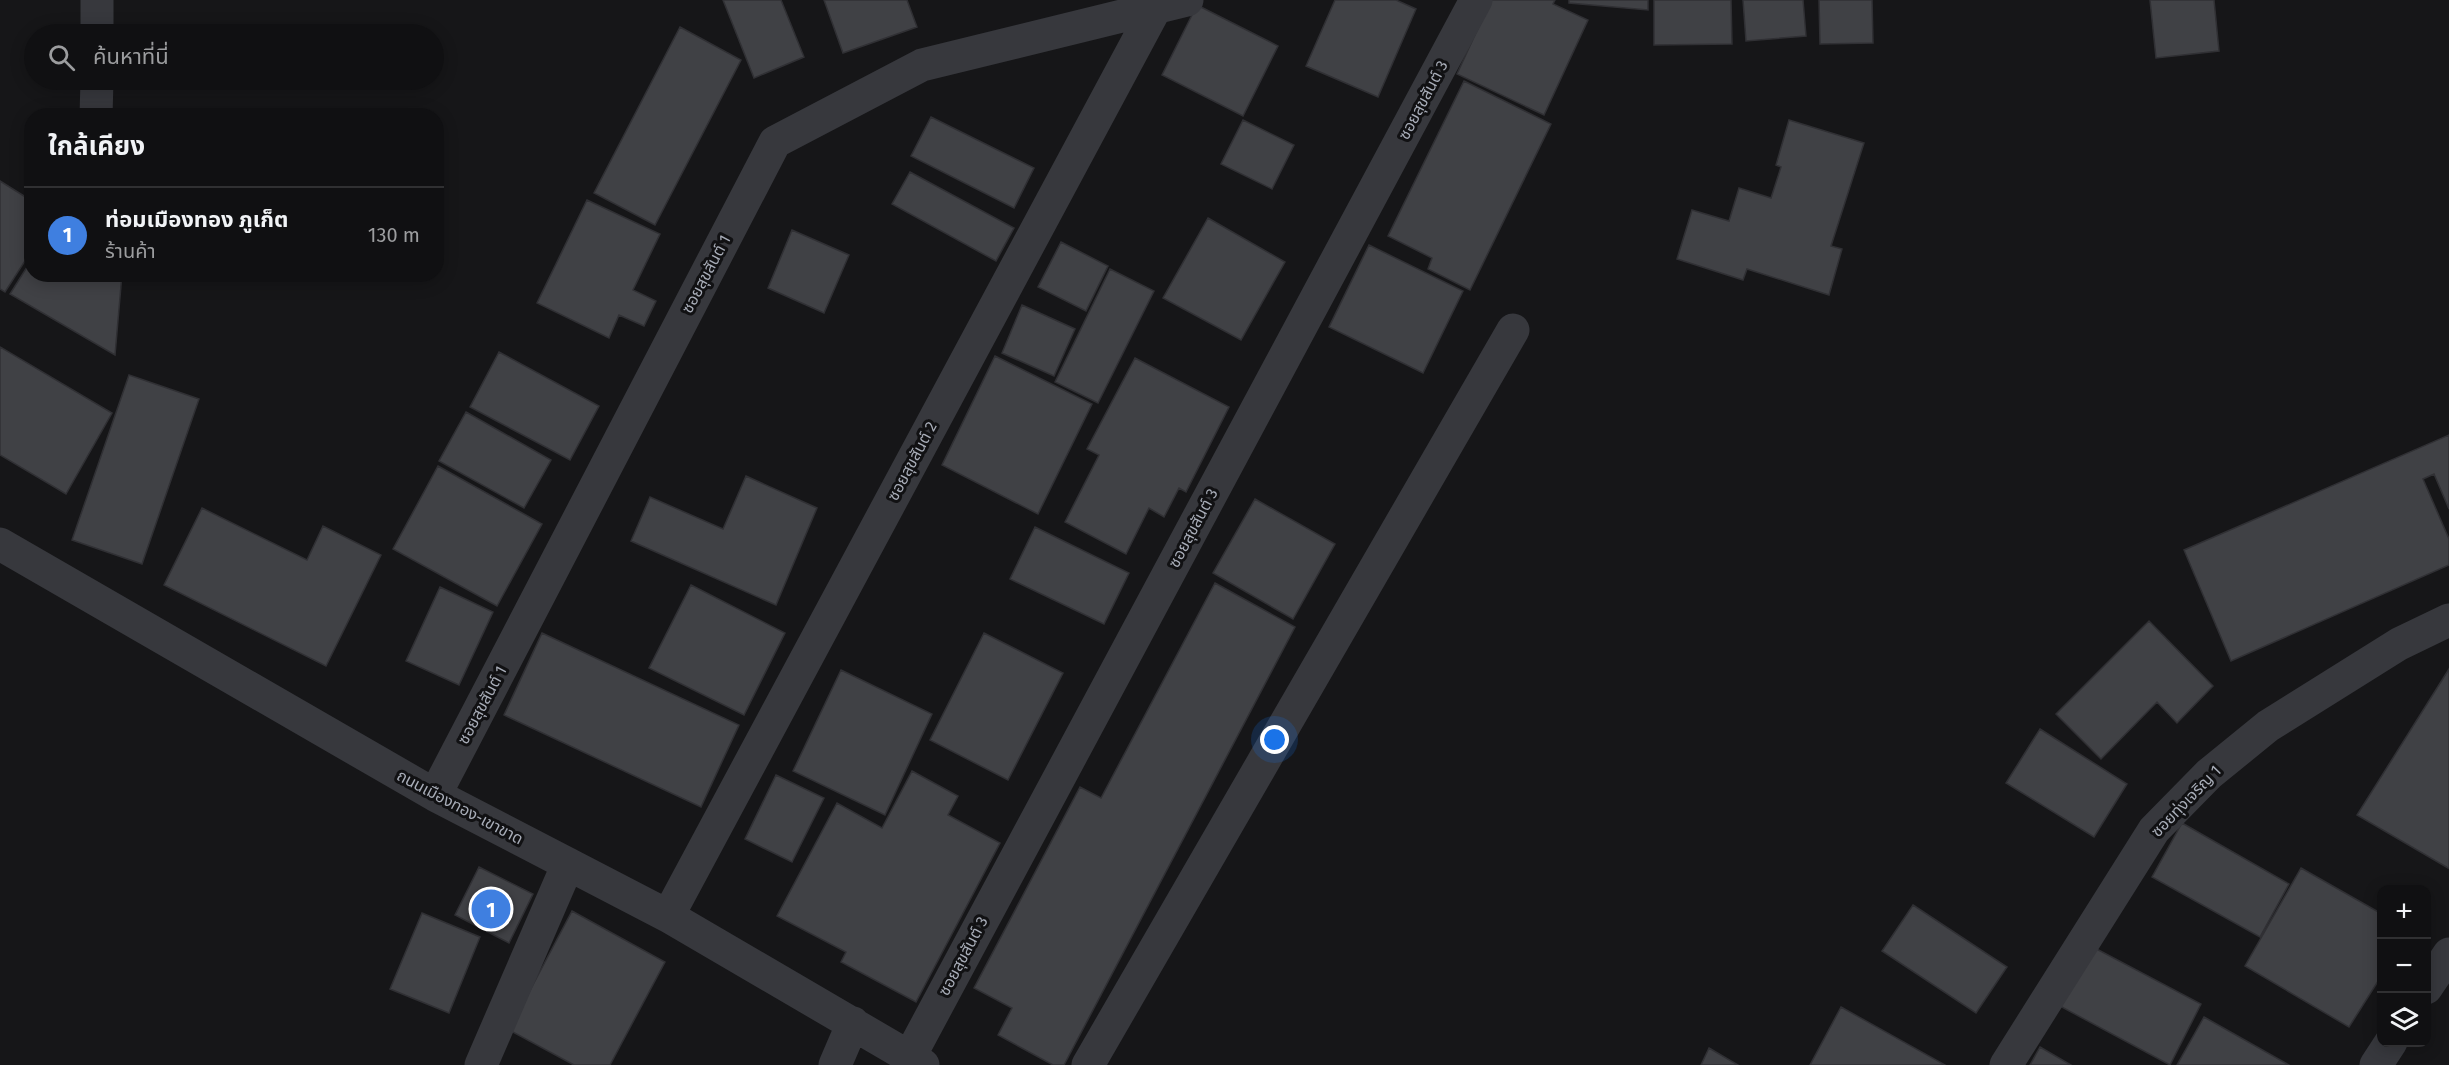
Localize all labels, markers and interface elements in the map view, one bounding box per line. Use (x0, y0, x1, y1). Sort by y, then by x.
search box (24, 24, 444, 90)
icon: search (45, 41, 78, 74)
text: ค้นหาที่นี่ (93, 43, 169, 70)
street label: ซอยสุขสันต์ 3 (1394, 57, 1452, 143)
text: ใกล้เคียง (48, 131, 145, 162)
text: ท่อมเมืองทอง ภูเก็ต (105, 206, 288, 233)
text: 1 (63, 223, 72, 247)
text: 130 m (368, 223, 420, 247)
street label: ซอยสุขสันต์ 1 (677, 232, 735, 316)
text: ร้านค้า (105, 239, 156, 263)
street label: ซอยสุขสันต์ 2 (883, 418, 941, 504)
street label: ซอยสุขสันต์ 3 (1164, 485, 1222, 571)
street label: ซอยสุขสันต์ 1 (453, 663, 511, 747)
your location (1260, 725, 1289, 754)
street label: ซอยทุ่งเจริญ 1 (2147, 761, 2225, 841)
street label: ถนนเมืองทอง-เขาขาด (394, 766, 526, 848)
map controls (2377, 885, 2431, 1047)
button: + (2377, 885, 2431, 939)
pin: 1 (472, 886, 510, 932)
street label: ซอยสุขสันต์ 3 (934, 913, 992, 999)
button: − (2377, 939, 2431, 993)
button: layers (2377, 993, 2431, 1047)

